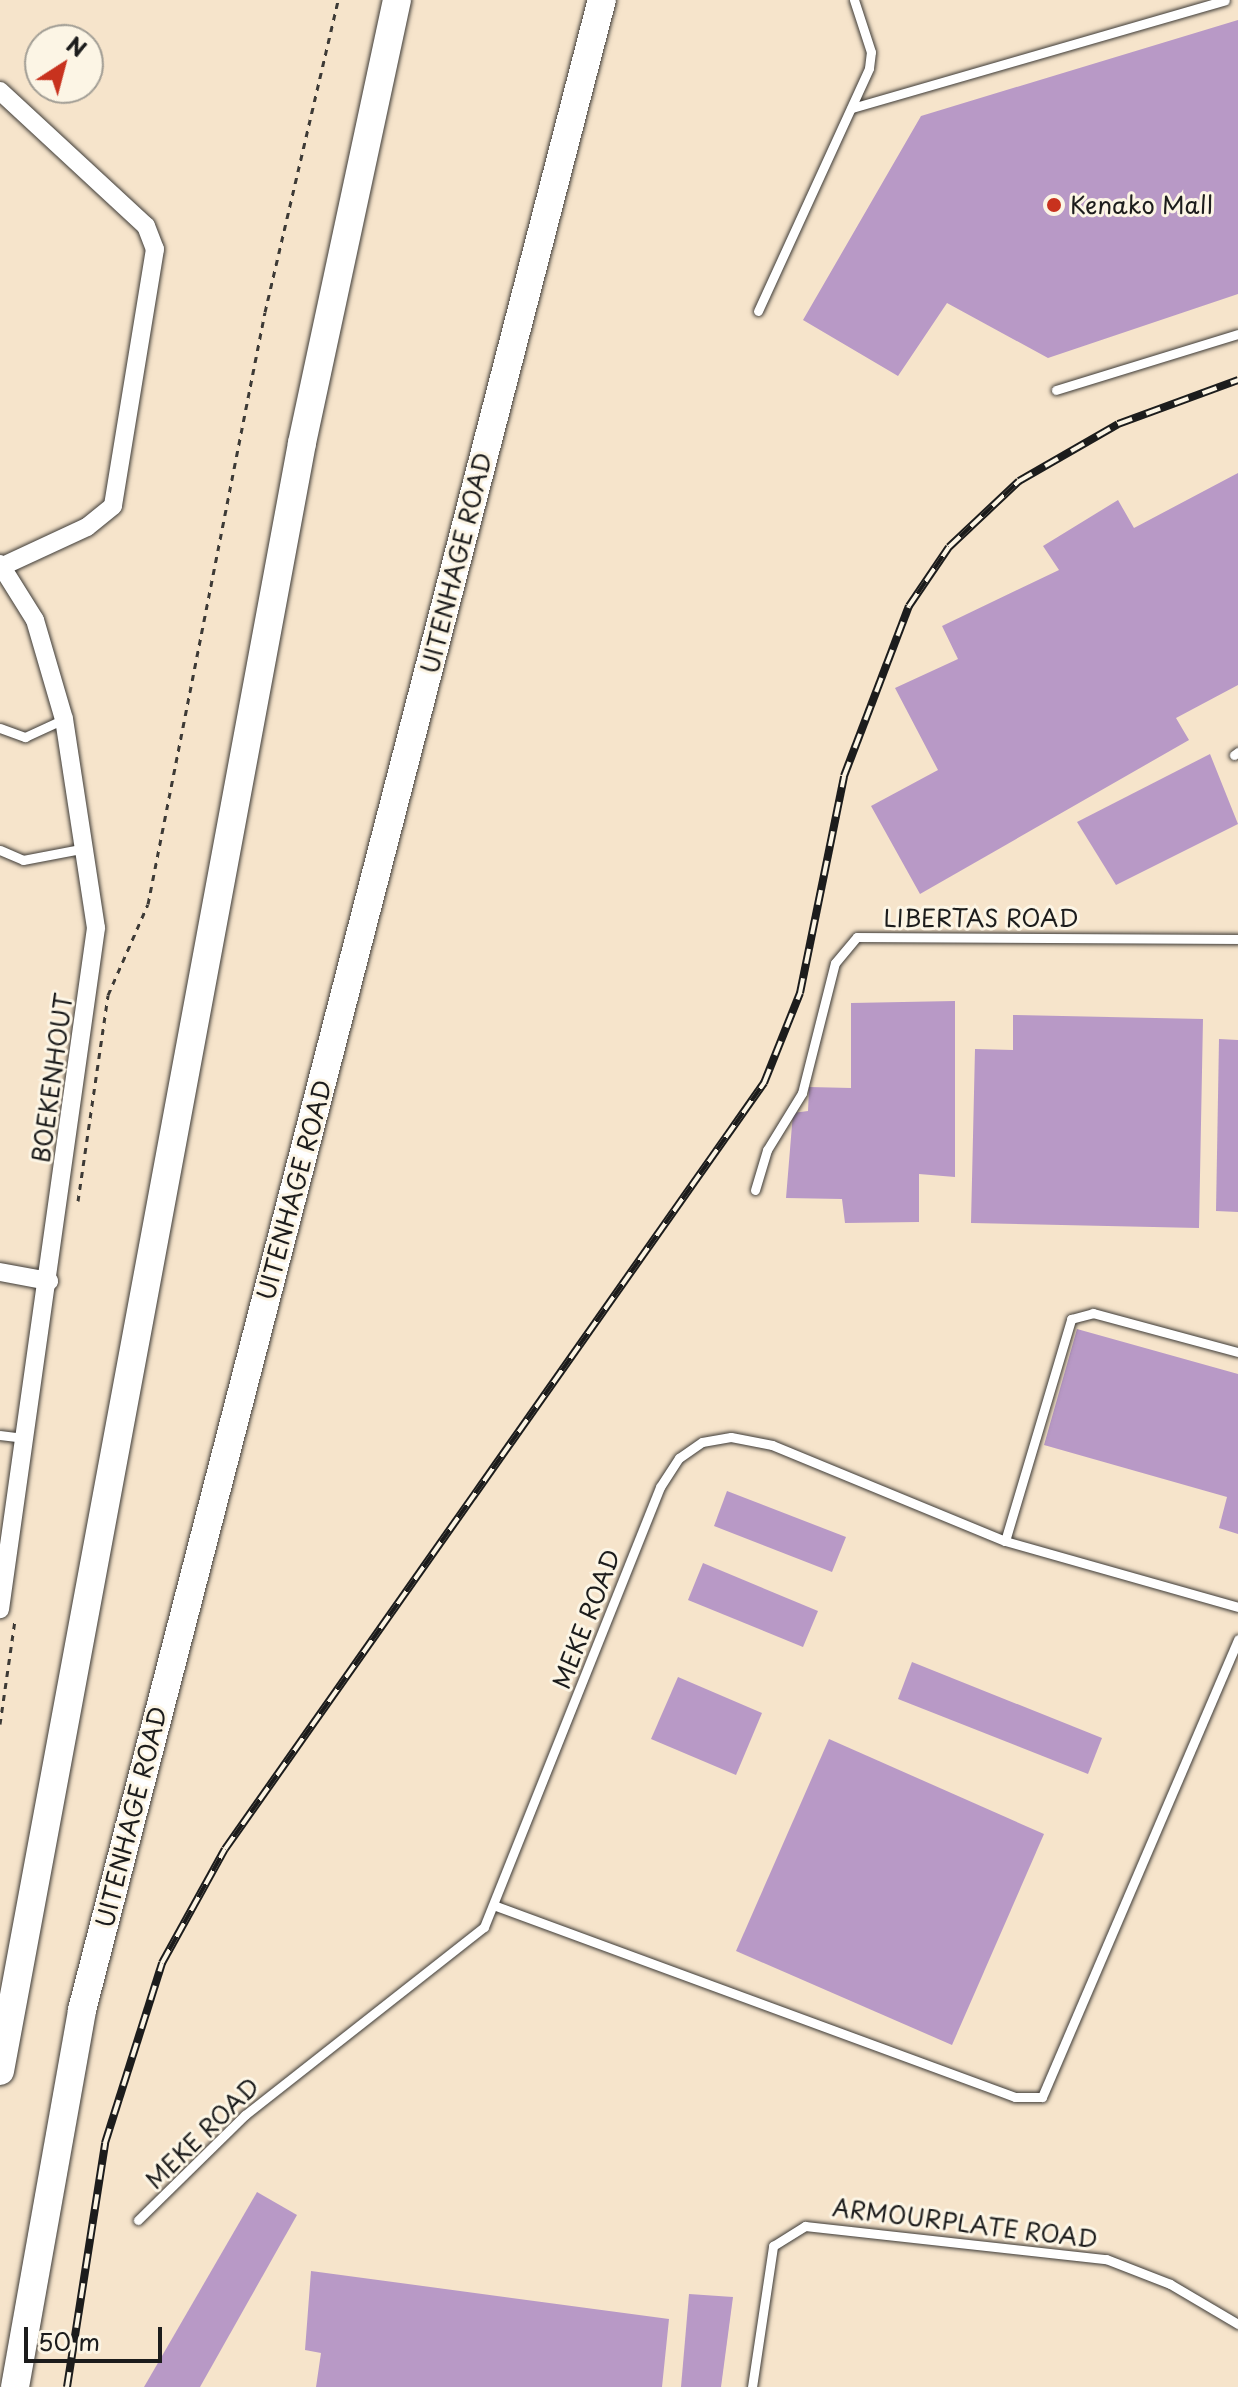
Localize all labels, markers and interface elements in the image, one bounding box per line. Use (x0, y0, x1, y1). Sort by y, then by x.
north arrow (24, 24, 104, 104)
text: N (60, 27, 94, 64)
place label: Kenako Mall (1070, 191, 1214, 219)
marker: Kenako Mall (1045, 196, 1063, 214)
street label: UITENHAGE ROAD (414, 449, 498, 677)
street label: LIBERTAS ROAD (883, 904, 1079, 932)
street label: BOEKENHOUT (26, 992, 78, 1164)
street label: UITENHAGE ROAD (251, 1076, 337, 1304)
street label: MEKE ROAD (546, 1544, 626, 1694)
street label: UITENHAGE ROAD (89, 1703, 173, 1931)
street label: MEKE ROAD (138, 2071, 266, 2195)
street label: ARMOURPLATE ROAD (830, 2192, 1100, 2254)
scale bar (28, 2311, 166, 2361)
text: 50 m (38, 2323, 100, 2359)

